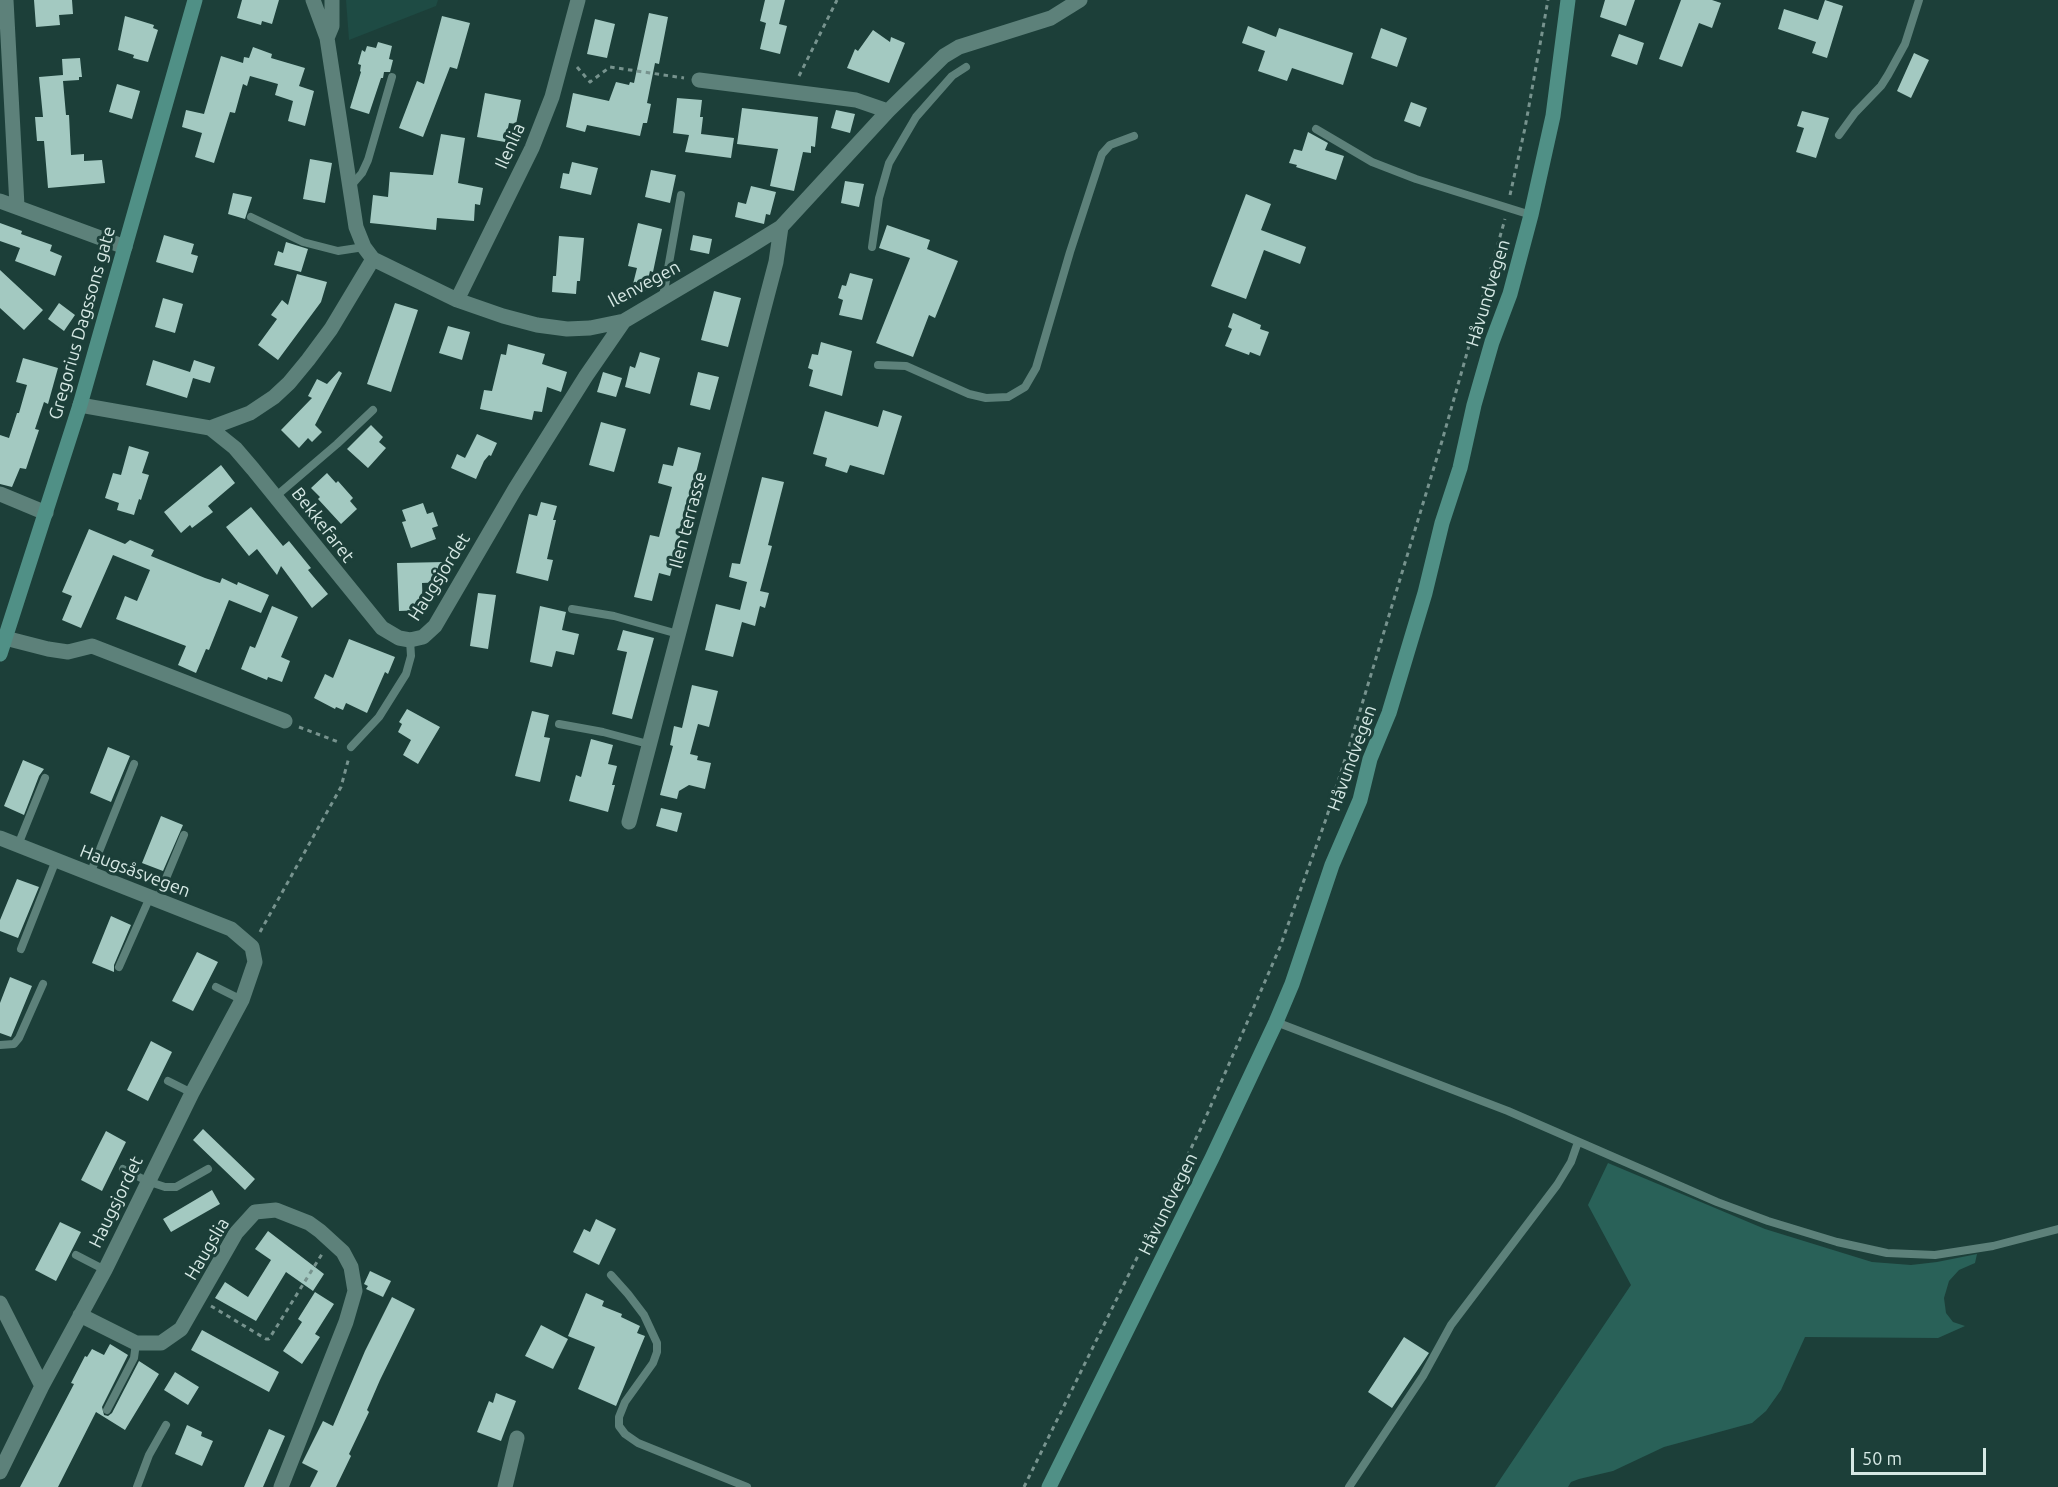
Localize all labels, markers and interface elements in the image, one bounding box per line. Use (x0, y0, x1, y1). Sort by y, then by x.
street label: Ilenlia (490, 120, 530, 172)
street label: Gregorius Dagssons gate (44, 224, 120, 422)
street label: Håvundvegen (1461, 237, 1515, 349)
street label: Ilenvegen (604, 256, 684, 312)
street label: Ilen terrasse (665, 469, 711, 571)
street label: Bekkefaret (287, 483, 359, 567)
street label: Haugsjordet (403, 529, 475, 625)
street label: Håvundvegen (1323, 702, 1381, 814)
street label: Haugsåsvegen (77, 840, 193, 902)
street label: Håvundvegen (1134, 1149, 1202, 1259)
street label: Haugsjordet (84, 1153, 148, 1251)
street label: Haugslia (180, 1214, 234, 1284)
scale bar (1854, 1436, 1989, 1474)
text: 50 m (1862, 1448, 1902, 1468)

